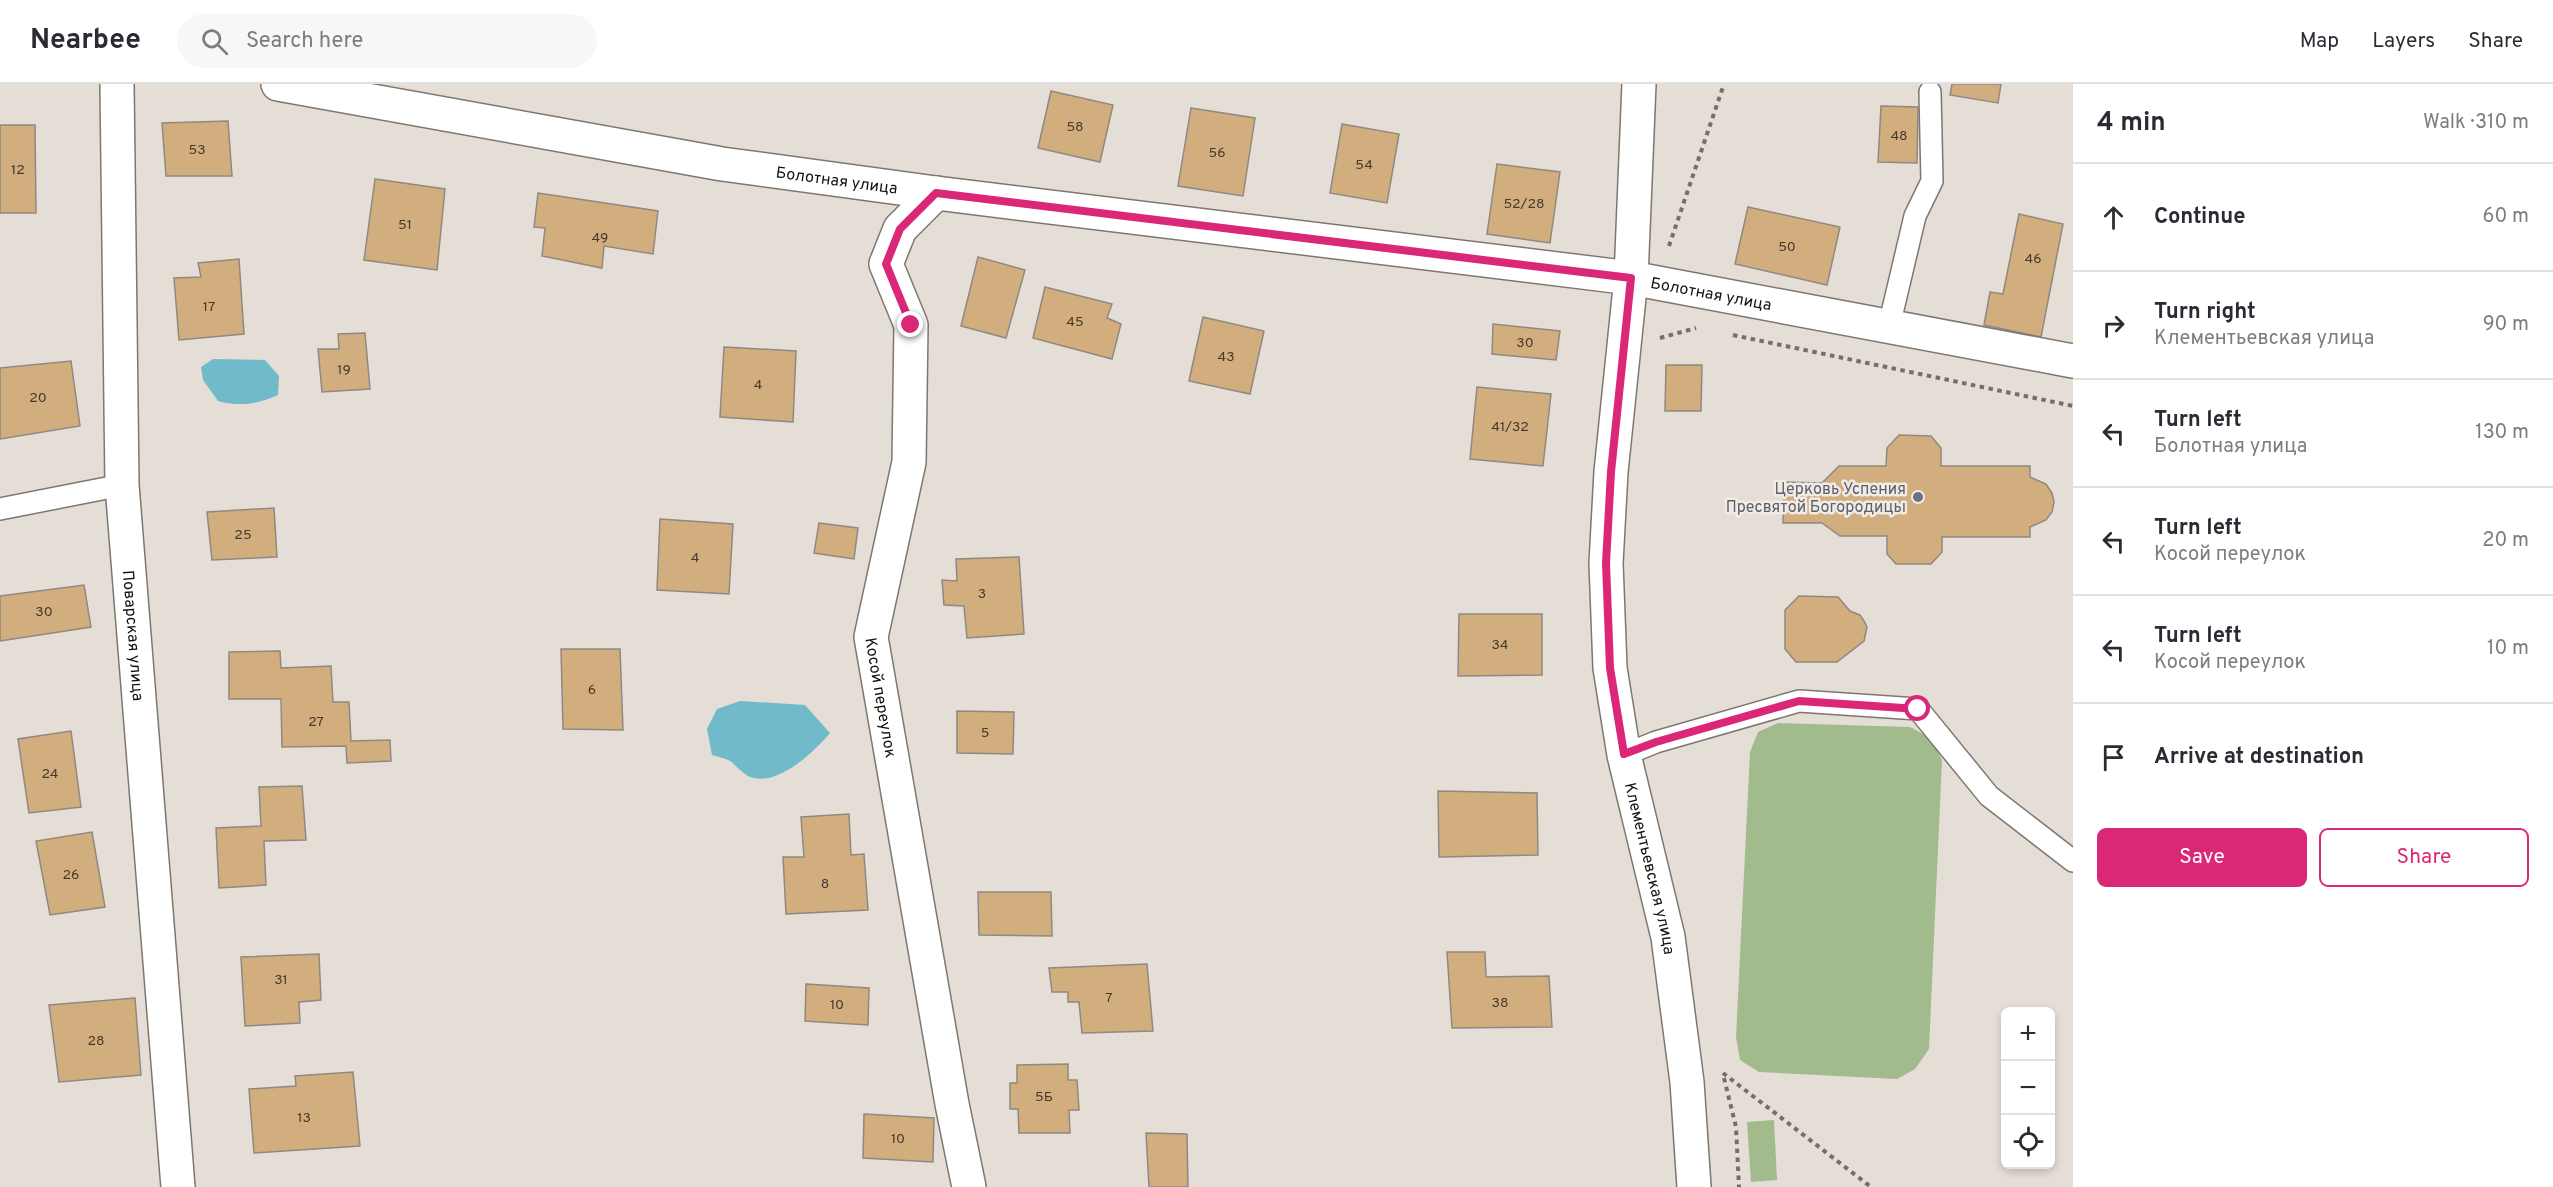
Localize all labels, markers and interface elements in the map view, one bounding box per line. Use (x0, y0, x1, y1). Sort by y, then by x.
search box (177, 14, 597, 68)
text: Nearbee (30, 23, 141, 59)
icon: search (198, 25, 231, 58)
text: Search here (246, 28, 363, 55)
text: Map (2300, 28, 2339, 55)
text: Layers (2372, 28, 2435, 55)
text: Share (2468, 28, 2523, 55)
text: 4 min (2097, 107, 2166, 140)
text: Walk · 310 m (2423, 110, 2529, 136)
house number: 58 (1066, 119, 1084, 136)
house number: 48 (1890, 128, 1908, 145)
house number: 53 (188, 142, 206, 159)
house number: 56 (1208, 145, 1226, 162)
house number: 54 (1355, 157, 1373, 174)
house number: 12 (11, 162, 25, 179)
street label: Болотная улица (774, 163, 899, 200)
house number: 52/28 (1503, 196, 1545, 213)
icon: ahead (2097, 201, 2130, 234)
text: Continue (2154, 204, 2245, 231)
text: 60 m (2483, 204, 2529, 230)
house number: 51 (398, 217, 412, 234)
house number: 49 (592, 230, 608, 247)
house number: 50 (1778, 239, 1796, 256)
house number: 46 (2024, 251, 2042, 268)
street label: Болотная улица (1649, 274, 1773, 316)
house number: 17 (203, 299, 215, 316)
text: Turn right (2154, 299, 2256, 326)
icon: right (2097, 309, 2130, 342)
route end (897, 311, 923, 337)
text: 90 m (2483, 312, 2529, 338)
house number: 45 (1066, 314, 1084, 331)
text: Клементьевская улица (2154, 326, 2374, 352)
house number: 30 (1516, 335, 1534, 352)
house number: 43 (1217, 349, 1235, 366)
house number: 19 (337, 362, 351, 379)
house number: 4 (754, 377, 762, 394)
house number: 20 (29, 390, 47, 407)
text: Turn left (2154, 407, 2242, 434)
icon: left (2097, 417, 2130, 450)
house number: 41/32 (1491, 419, 1529, 436)
text: 130 m (2475, 420, 2529, 446)
text: Болотная улица (2154, 434, 2307, 460)
place label: Церковь Успения Пресвятой Богородицы (1726, 480, 1906, 518)
marker: Церковь Успения Пресвятой Богородицы (1911, 490, 1925, 504)
text: Turn left (2154, 515, 2242, 542)
icon: left (2097, 525, 2130, 558)
house number: 25 (234, 527, 252, 544)
text: 20 m (2482, 528, 2529, 554)
text: Косой переулок (2154, 542, 2306, 568)
house number: 4 (691, 550, 699, 567)
street label: Поварская улица (117, 569, 147, 702)
house number: 3 (978, 586, 986, 603)
house number: 30 (35, 604, 53, 621)
text: Turn left (2154, 623, 2242, 650)
icon: left (2097, 633, 2130, 666)
street label: Косой переулок (859, 636, 900, 759)
text: 10 m (2487, 636, 2529, 662)
house number: 34 (1491, 637, 1509, 654)
text: Косой переулок (2154, 650, 2306, 676)
house number: 6 (588, 682, 596, 699)
route start (1904, 695, 1930, 721)
house number: 27 (308, 714, 324, 731)
house number: 5 (981, 725, 989, 742)
icon: arrive (2097, 741, 2130, 774)
text: Arrive at destination (2154, 744, 2364, 771)
house number: 24 (41, 766, 59, 783)
street label: Клементьевская улица (1619, 781, 1678, 956)
button: Save (2097, 828, 2307, 887)
button: Share (2319, 828, 2529, 887)
house number: 26 (63, 867, 79, 884)
house number: 8 (821, 876, 829, 893)
house number: 31 (274, 972, 288, 989)
house number: 7 (1105, 990, 1113, 1007)
house number: 38 (1492, 995, 1508, 1012)
house number: 10 (830, 997, 844, 1014)
map controls (2001, 1007, 2055, 1169)
button: + (2001, 1007, 2055, 1061)
house number: 28 (87, 1033, 105, 1050)
button: − (2001, 1061, 2055, 1115)
house number: 5Б (1035, 1089, 1053, 1106)
house number: 13 (297, 1110, 311, 1127)
button: locate (2001, 1115, 2055, 1169)
house number: 10 (891, 1131, 905, 1148)

